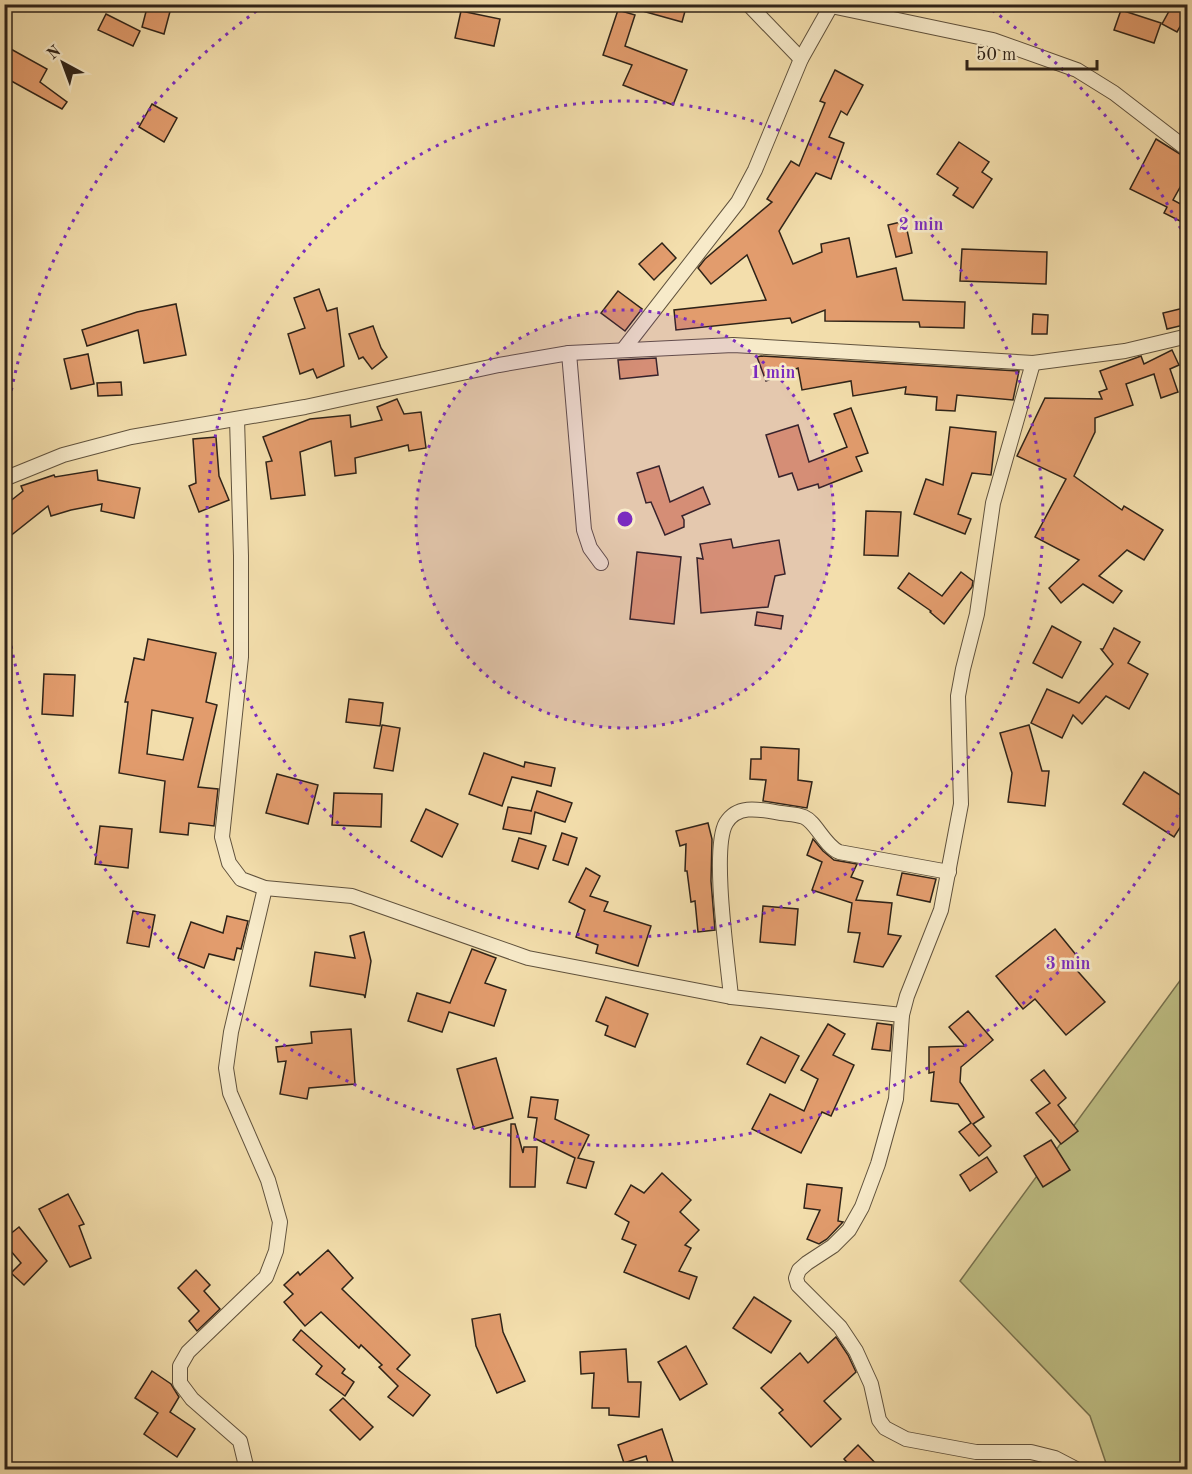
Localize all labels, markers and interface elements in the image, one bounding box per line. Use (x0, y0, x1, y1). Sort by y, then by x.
north arrow (33, 33, 93, 93)
scale bar (967, 33, 1098, 71)
text: N (45, 43, 65, 63)
text: 50 m (976, 46, 1016, 64)
text: 2 min (898, 216, 944, 234)
text: 1 min (750, 364, 796, 382)
centre of rings (615, 509, 635, 529)
text: 3 min (1045, 955, 1091, 973)

